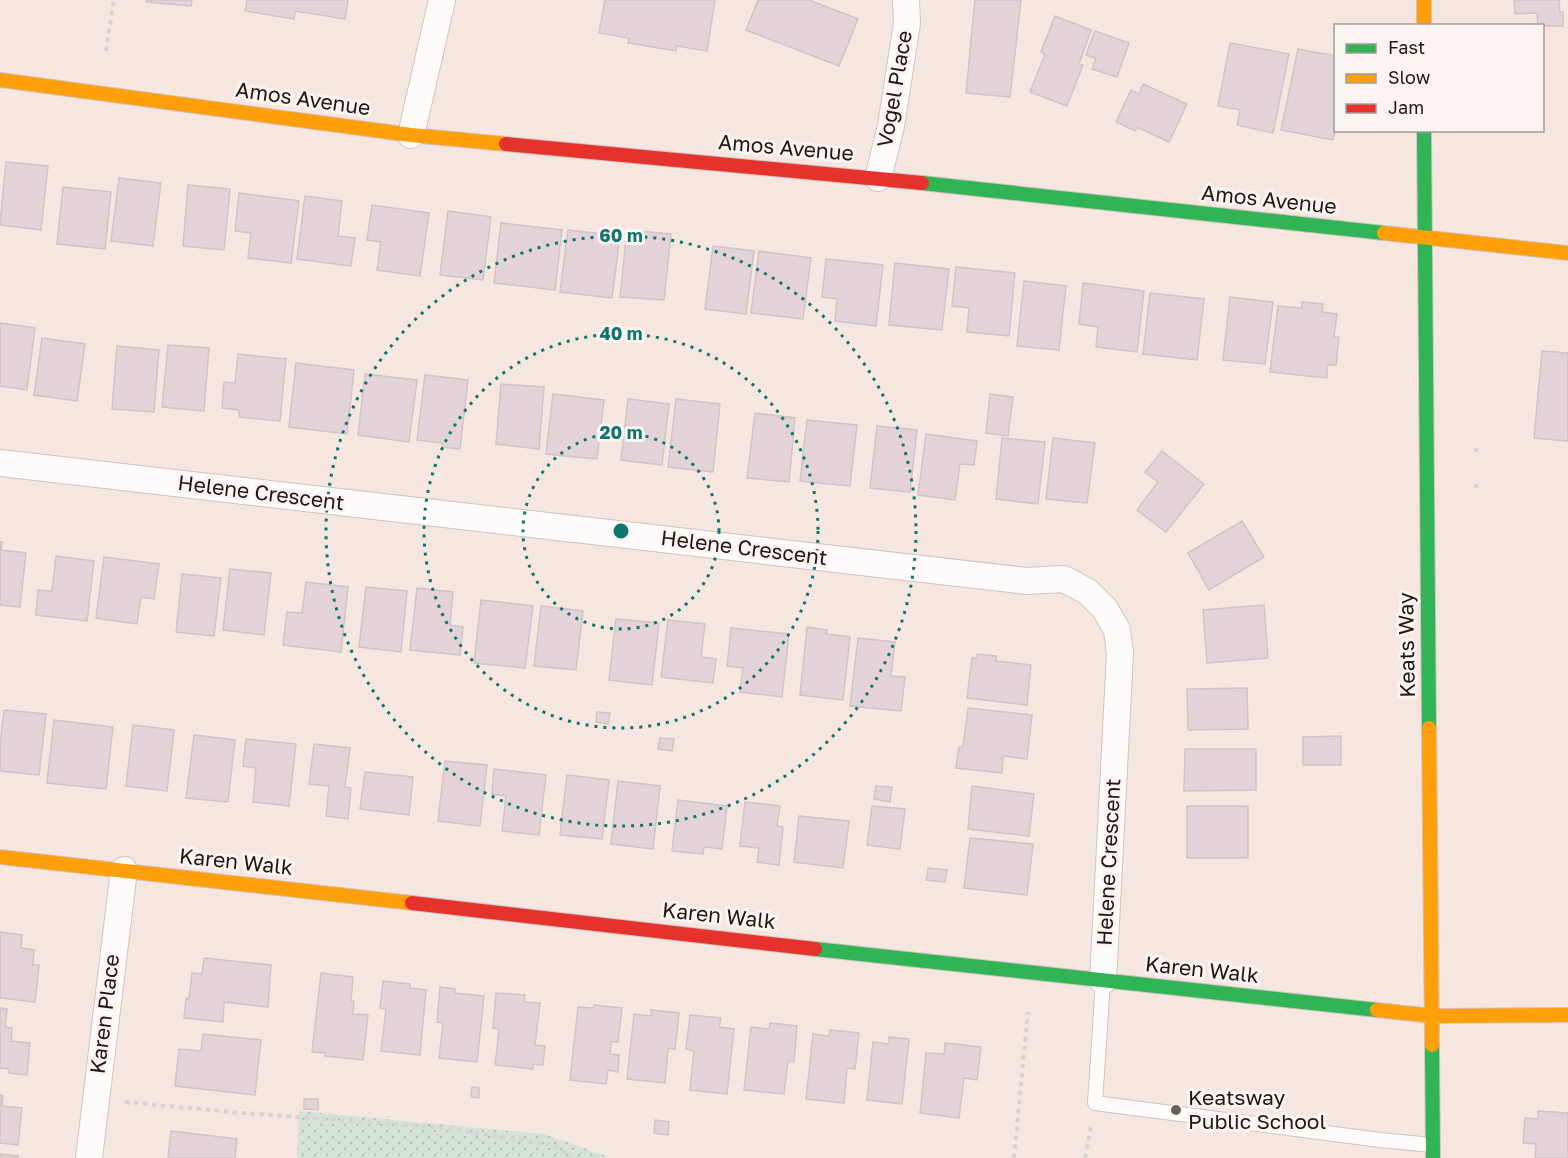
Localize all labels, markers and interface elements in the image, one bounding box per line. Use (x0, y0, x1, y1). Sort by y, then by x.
legend (1334, 24, 1544, 132)
street label: Vogel Place (871, 28, 917, 149)
text: Fast (1388, 36, 1425, 58)
text: Slow (1388, 66, 1431, 88)
street label: Amos Avenue (234, 76, 372, 120)
text: Jam (1388, 96, 1424, 118)
street label: Amos Avenue (717, 128, 855, 166)
street label: Amos Avenue (1200, 179, 1338, 219)
text: 60 m (599, 224, 643, 246)
text: 40 m (599, 322, 643, 344)
text: 20 m (600, 421, 642, 443)
street label: Helene Crescent (176, 469, 346, 515)
centre of rings (611, 521, 631, 541)
street label: Helene Crescent (659, 524, 829, 570)
street label: Keats Way (1392, 592, 1420, 698)
street label: Helene Crescent (1091, 778, 1125, 946)
street label: Karen Walk (178, 842, 294, 880)
street label: Karen Walk (661, 896, 777, 934)
street label: Karen Walk (1144, 950, 1260, 988)
street label: Karen Place (84, 953, 124, 1075)
place label: Keatsway Public School (1188, 1084, 1326, 1134)
marker: Keatsway Public School (1169, 1103, 1183, 1117)

